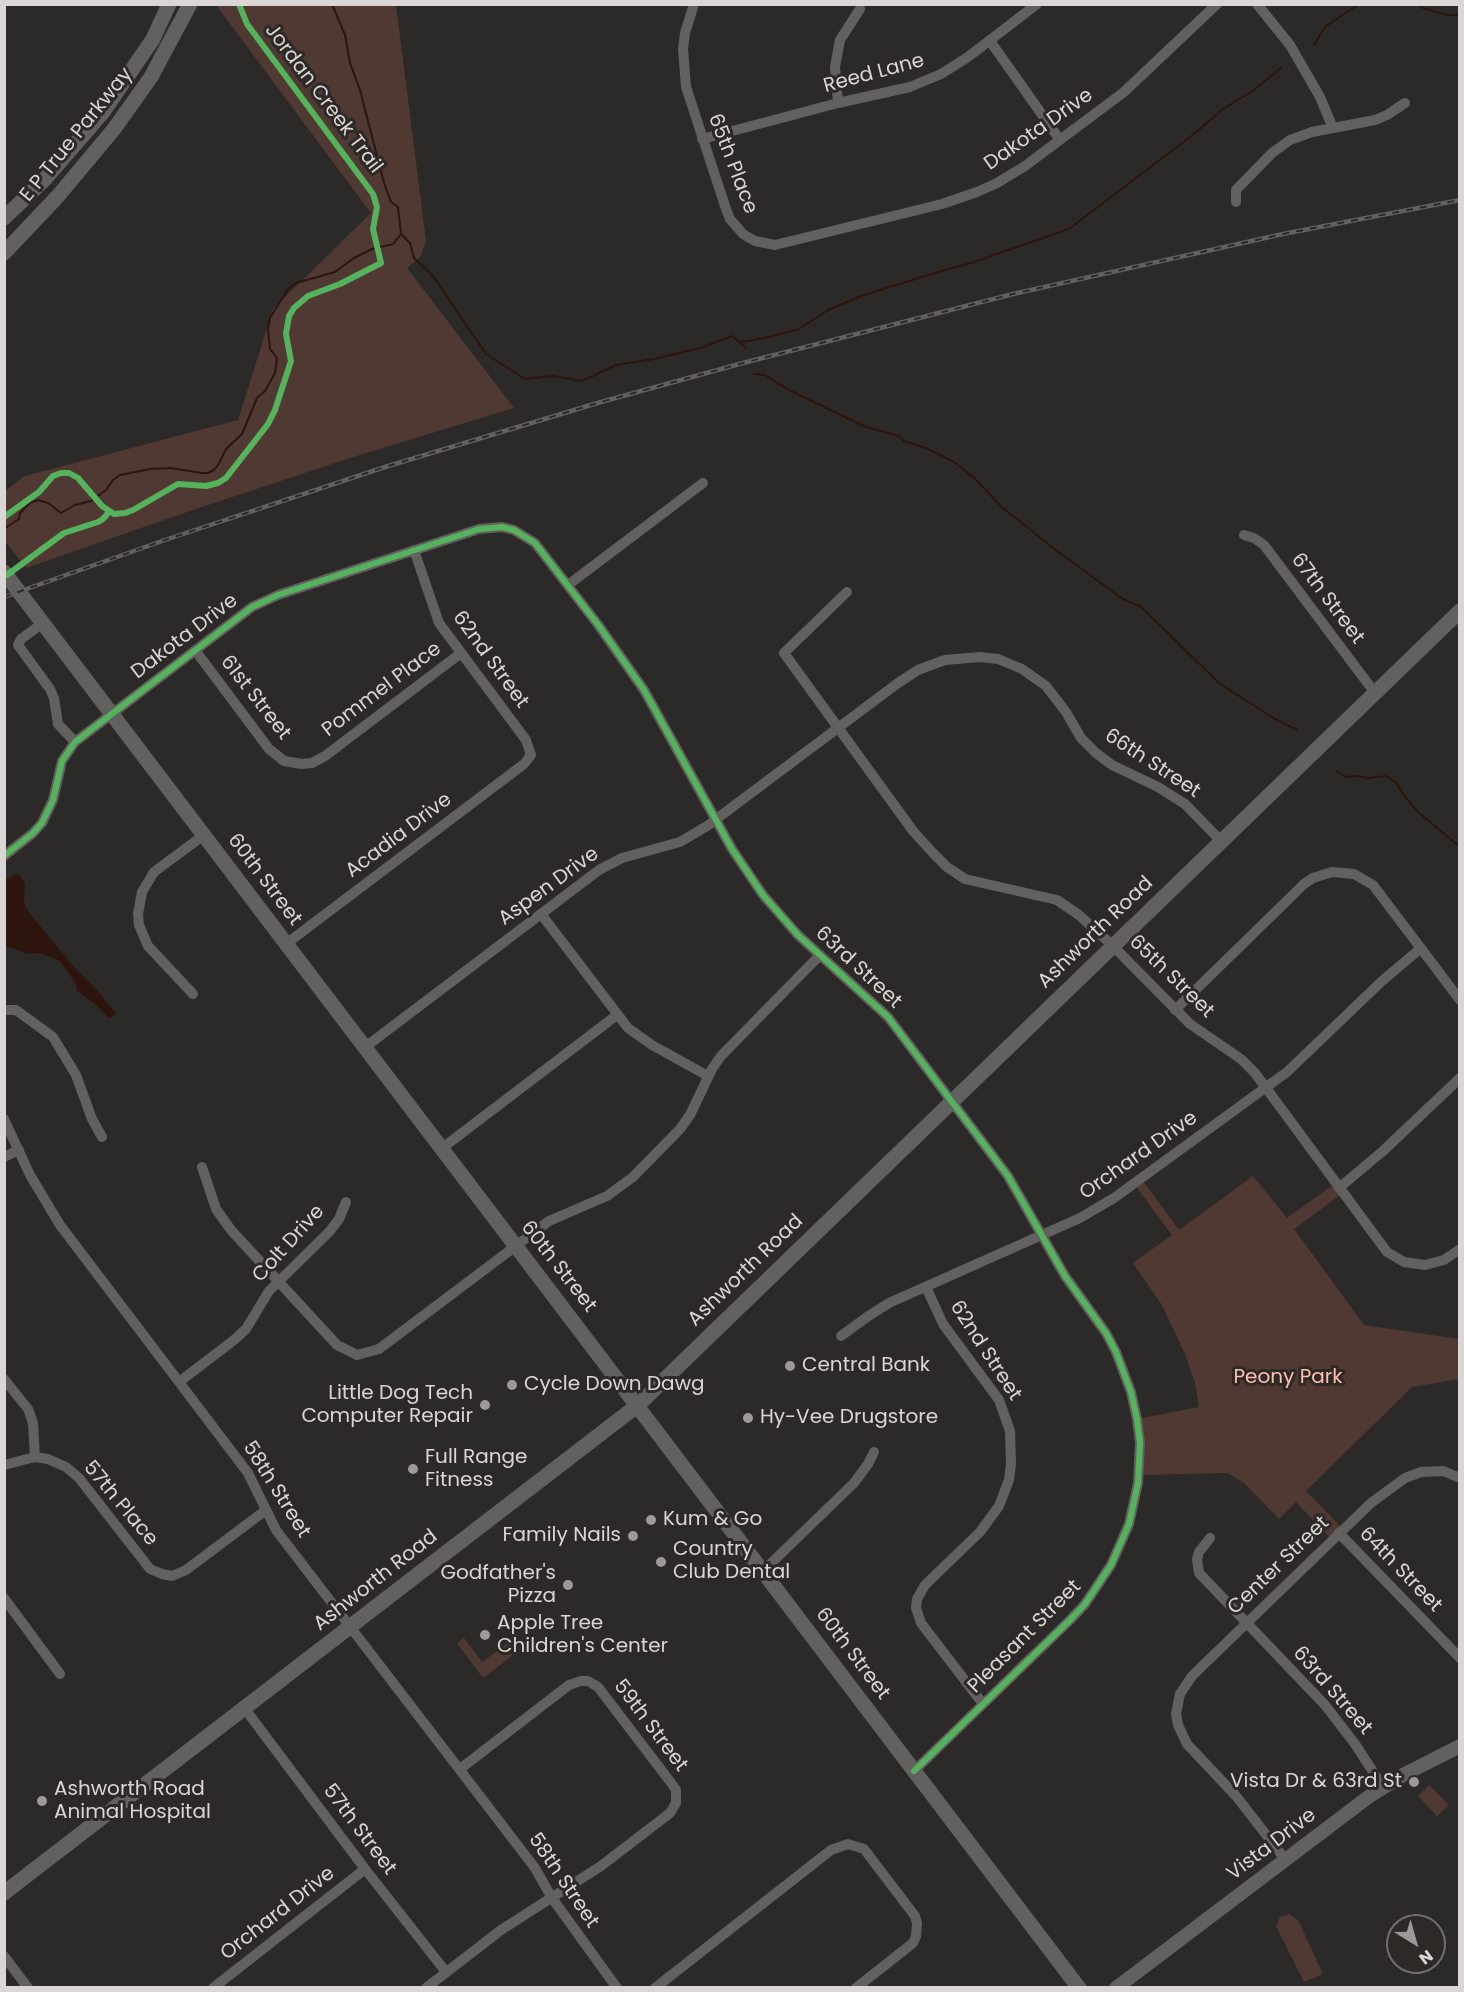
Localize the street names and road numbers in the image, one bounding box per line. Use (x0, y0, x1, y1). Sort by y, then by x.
street label: Jordan Creek Trail (259, 19, 387, 179)
street label: Reed Lane (821, 49, 927, 99)
street label: E P True Parkway (16, 63, 138, 207)
street label: Dakota Drive (980, 84, 1098, 176)
street label: 65th Place (702, 111, 762, 217)
street label: 67th Street (1285, 549, 1369, 649)
street label: Dakota Drive (127, 589, 243, 685)
street label: 62nd Street (447, 607, 533, 713)
street label: Pommel Place (318, 637, 446, 743)
street label: 61st Street (215, 651, 295, 745)
street label: 66th Street (1100, 724, 1204, 804)
street label: Acadia Drive (341, 788, 457, 884)
street label: 60th Street (222, 829, 306, 931)
street label: Aspen Drive (494, 843, 604, 931)
street label: Ashworth Road (1033, 872, 1159, 994)
street label: 63rd Street (810, 922, 906, 1014)
street label: 65th Street (1123, 930, 1219, 1024)
street label: Orchard Drive (1076, 1107, 1202, 1205)
street label: Colt Drive (248, 1200, 330, 1288)
street label: Ashworth Road (683, 1210, 809, 1332)
street label: 60th Street (515, 1217, 601, 1317)
street label: 62nd Street (944, 1296, 1026, 1406)
street label: 58th Street (237, 1437, 315, 1543)
street label: 57th Place (78, 1457, 162, 1551)
street label: Center Street (1223, 1512, 1335, 1620)
street label: 64th Street (1353, 1522, 1447, 1618)
street label: Ashworth Road (309, 1525, 443, 1637)
street label: Pleasant Street (963, 1575, 1087, 1699)
street label: 60th Street (810, 1603, 894, 1705)
street label: 63rd Street (1287, 1642, 1377, 1740)
street label: 59th Street (608, 1675, 692, 1777)
street label: 57th Street (317, 1780, 401, 1880)
street label: Vista Drive (1223, 1804, 1321, 1886)
street label: 58th Street (523, 1829, 603, 1933)
street label: Orchard Drive (216, 1862, 340, 1966)

